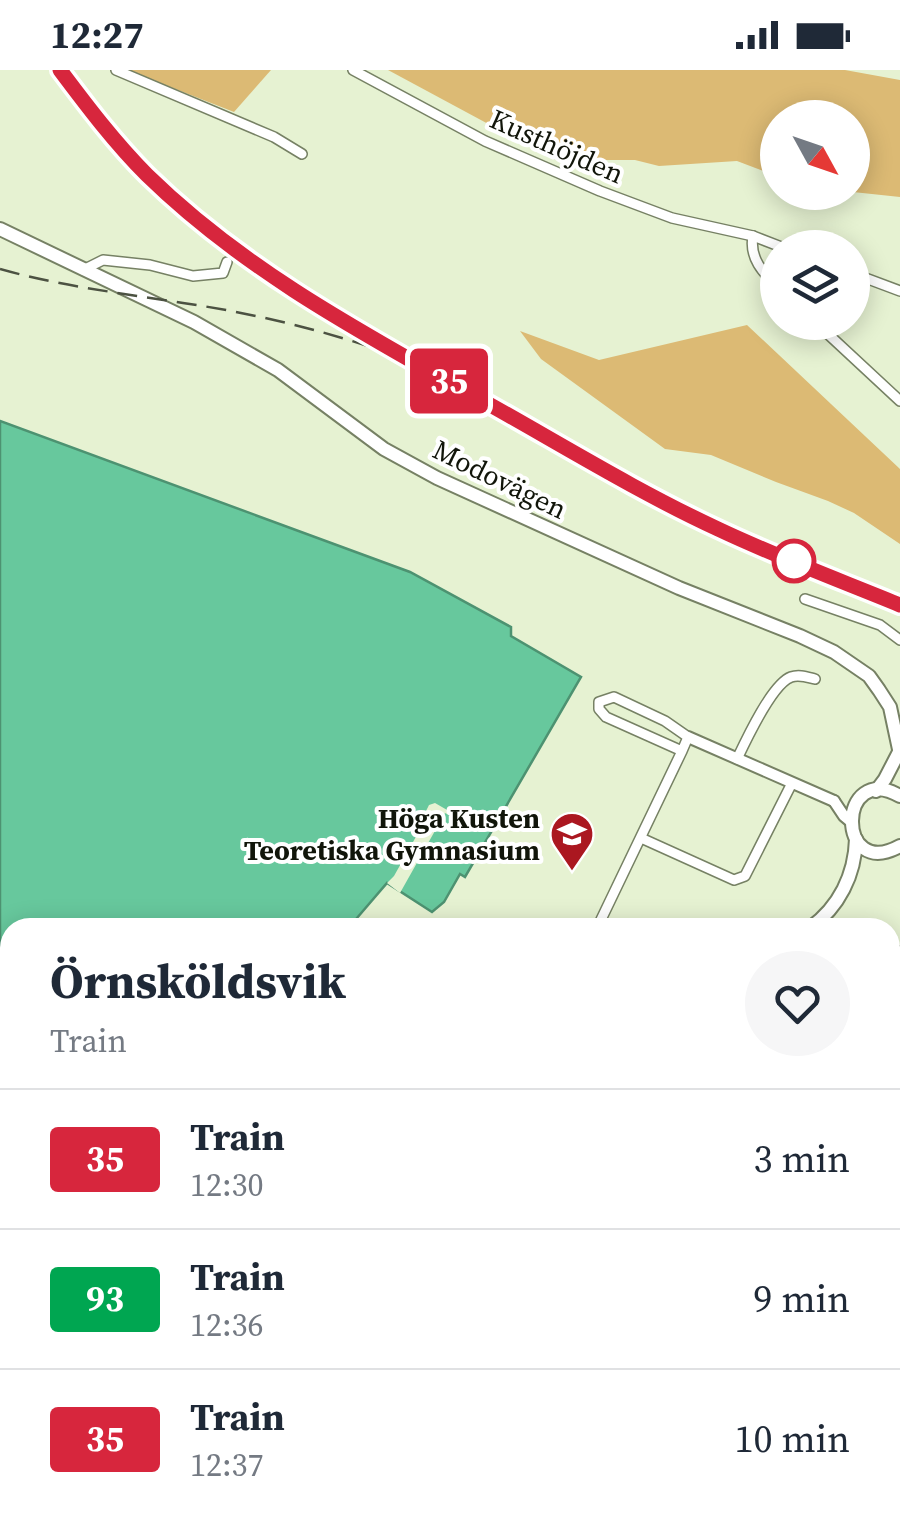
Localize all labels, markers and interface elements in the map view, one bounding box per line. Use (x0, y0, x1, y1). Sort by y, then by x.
text: 12:27 (50, 9, 144, 61)
street label: Kusthöjden (484, 100, 630, 192)
north arrow (760, 100, 870, 210)
map controls (760, 100, 870, 340)
button: layers (760, 230, 870, 340)
line badge: 35 (404, 348, 494, 414)
text: 35 (430, 357, 468, 405)
street label: Modovägen (427, 430, 573, 528)
unlabelled marker (773, 540, 815, 582)
place label: Höga Kusten Teoretiska Gymnasium (244, 799, 540, 869)
school or university icon: Höga Kusten Teoretiska Gymnasium (549, 811, 595, 872)
text: Örnsköldsvik (50, 948, 346, 1014)
button: heart (745, 951, 850, 1056)
text: Train (50, 1019, 127, 1063)
text: Train (190, 1111, 285, 1163)
text: 3 min (754, 1133, 850, 1185)
text: 35 (86, 1135, 124, 1183)
text: 12:30 (190, 1163, 264, 1207)
text: Train (190, 1251, 285, 1303)
text: 9 min (754, 1273, 850, 1325)
text: 93 (86, 1275, 124, 1323)
text: 12:36 (190, 1303, 264, 1347)
text: Train (190, 1391, 285, 1443)
text: 10 min (735, 1413, 850, 1465)
text: 35 (86, 1415, 124, 1463)
text: 12:37 (190, 1443, 264, 1487)

